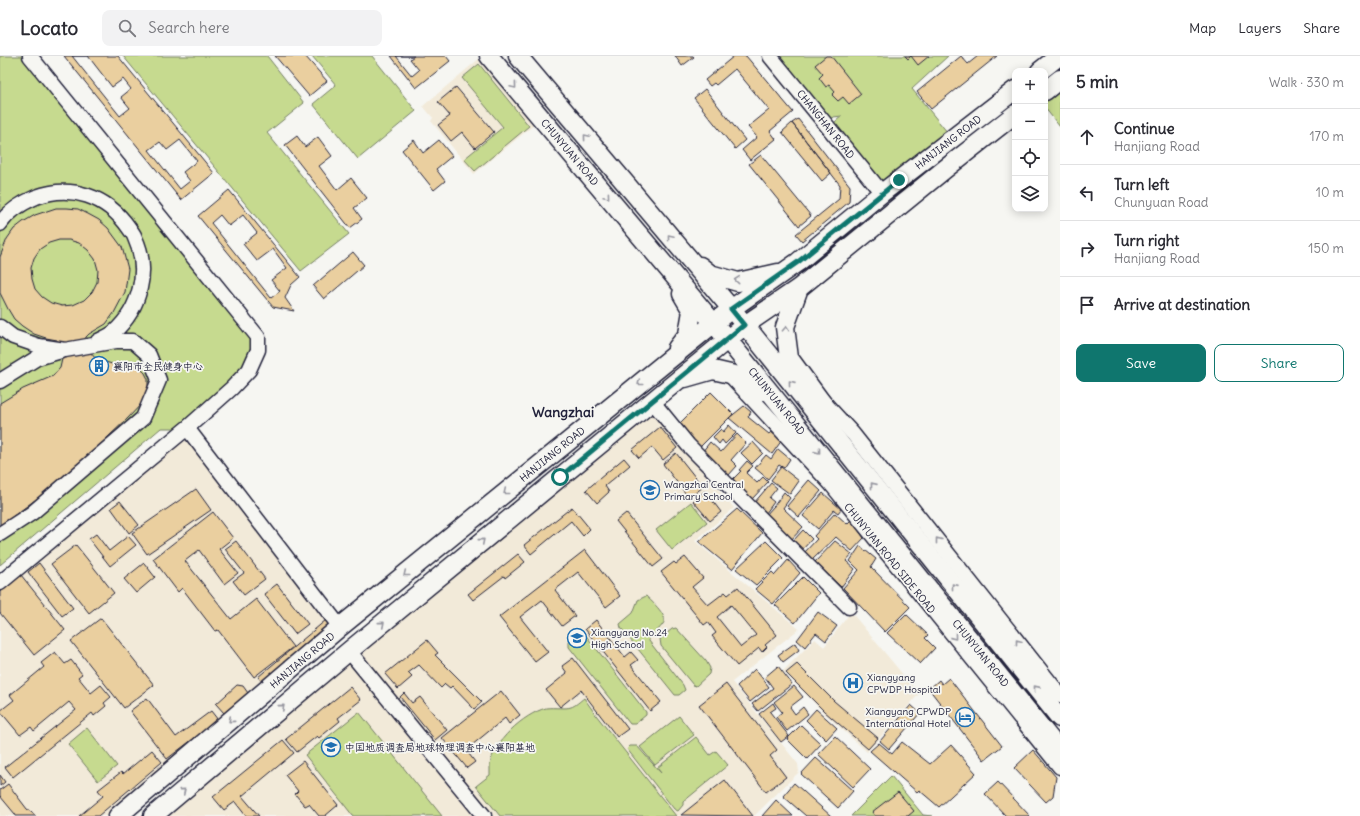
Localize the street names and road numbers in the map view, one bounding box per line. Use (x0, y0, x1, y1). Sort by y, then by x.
street label: CHANGHAN ROAD (794, 87, 857, 161)
street label: HANJIANG ROAD (913, 112, 984, 172)
street label: CHUNYUAN ROAD (538, 116, 601, 188)
street label: CHUNYUAN ROAD (745, 365, 808, 438)
street label: HANJIANG ROAD (517, 424, 588, 485)
street label: CHUNYUAN ROAD SIDE ROAD (841, 500, 938, 616)
street label: CHUNYUAN ROAD (949, 617, 1012, 690)
street label: HANJIANG ROAD (267, 630, 337, 691)

